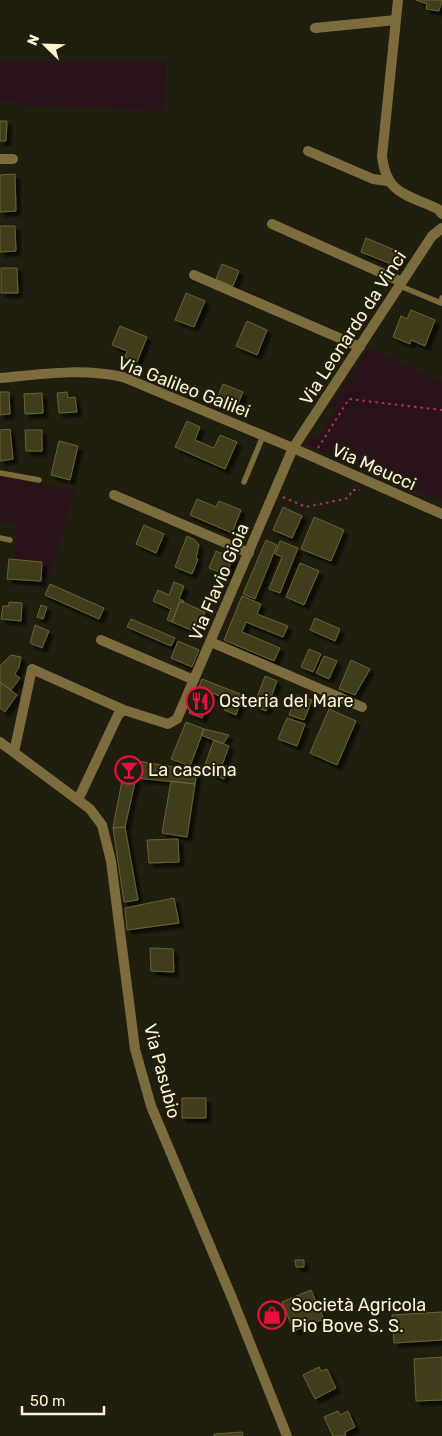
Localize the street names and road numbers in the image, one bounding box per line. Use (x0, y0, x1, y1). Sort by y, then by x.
street label: Via Leonardo da Vinci (295, 247, 411, 409)
street label: Via Galileo Galilei (115, 352, 253, 422)
street label: Via Meucci (328, 439, 420, 495)
street label: Via Flavio Gioia (184, 520, 254, 644)
street label: Via Pasubio (139, 1021, 185, 1121)

